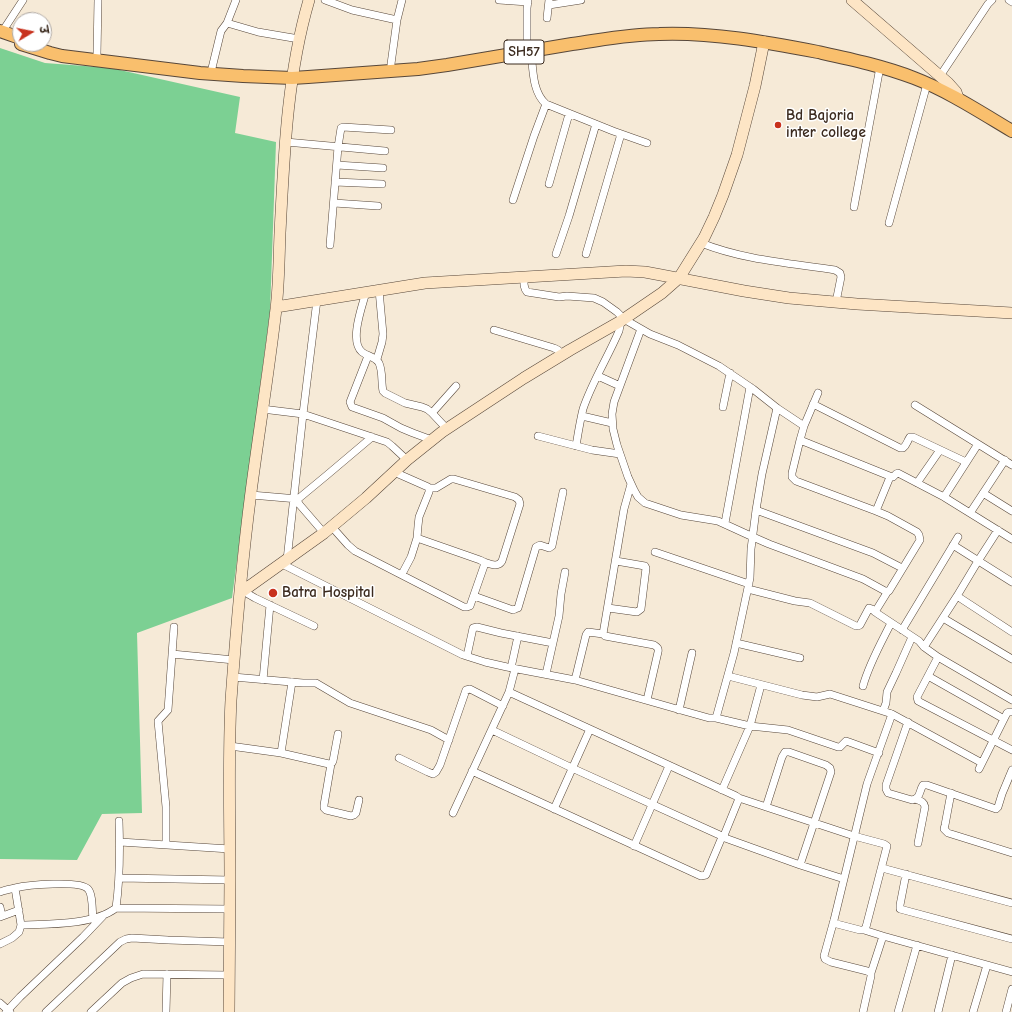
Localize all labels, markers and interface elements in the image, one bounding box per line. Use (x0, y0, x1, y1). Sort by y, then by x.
north arrow (12, 12, 52, 52)
text: उ (36, 25, 50, 35)
road number: SH57 (504, 40, 544, 64)
place label: Bd Bajoria inter college (786, 107, 866, 142)
marker: Bd Bajoria inter college (773, 120, 783, 130)
place label: Batra Hospital (282, 584, 374, 602)
marker: Batra Hospital (267, 587, 279, 599)

